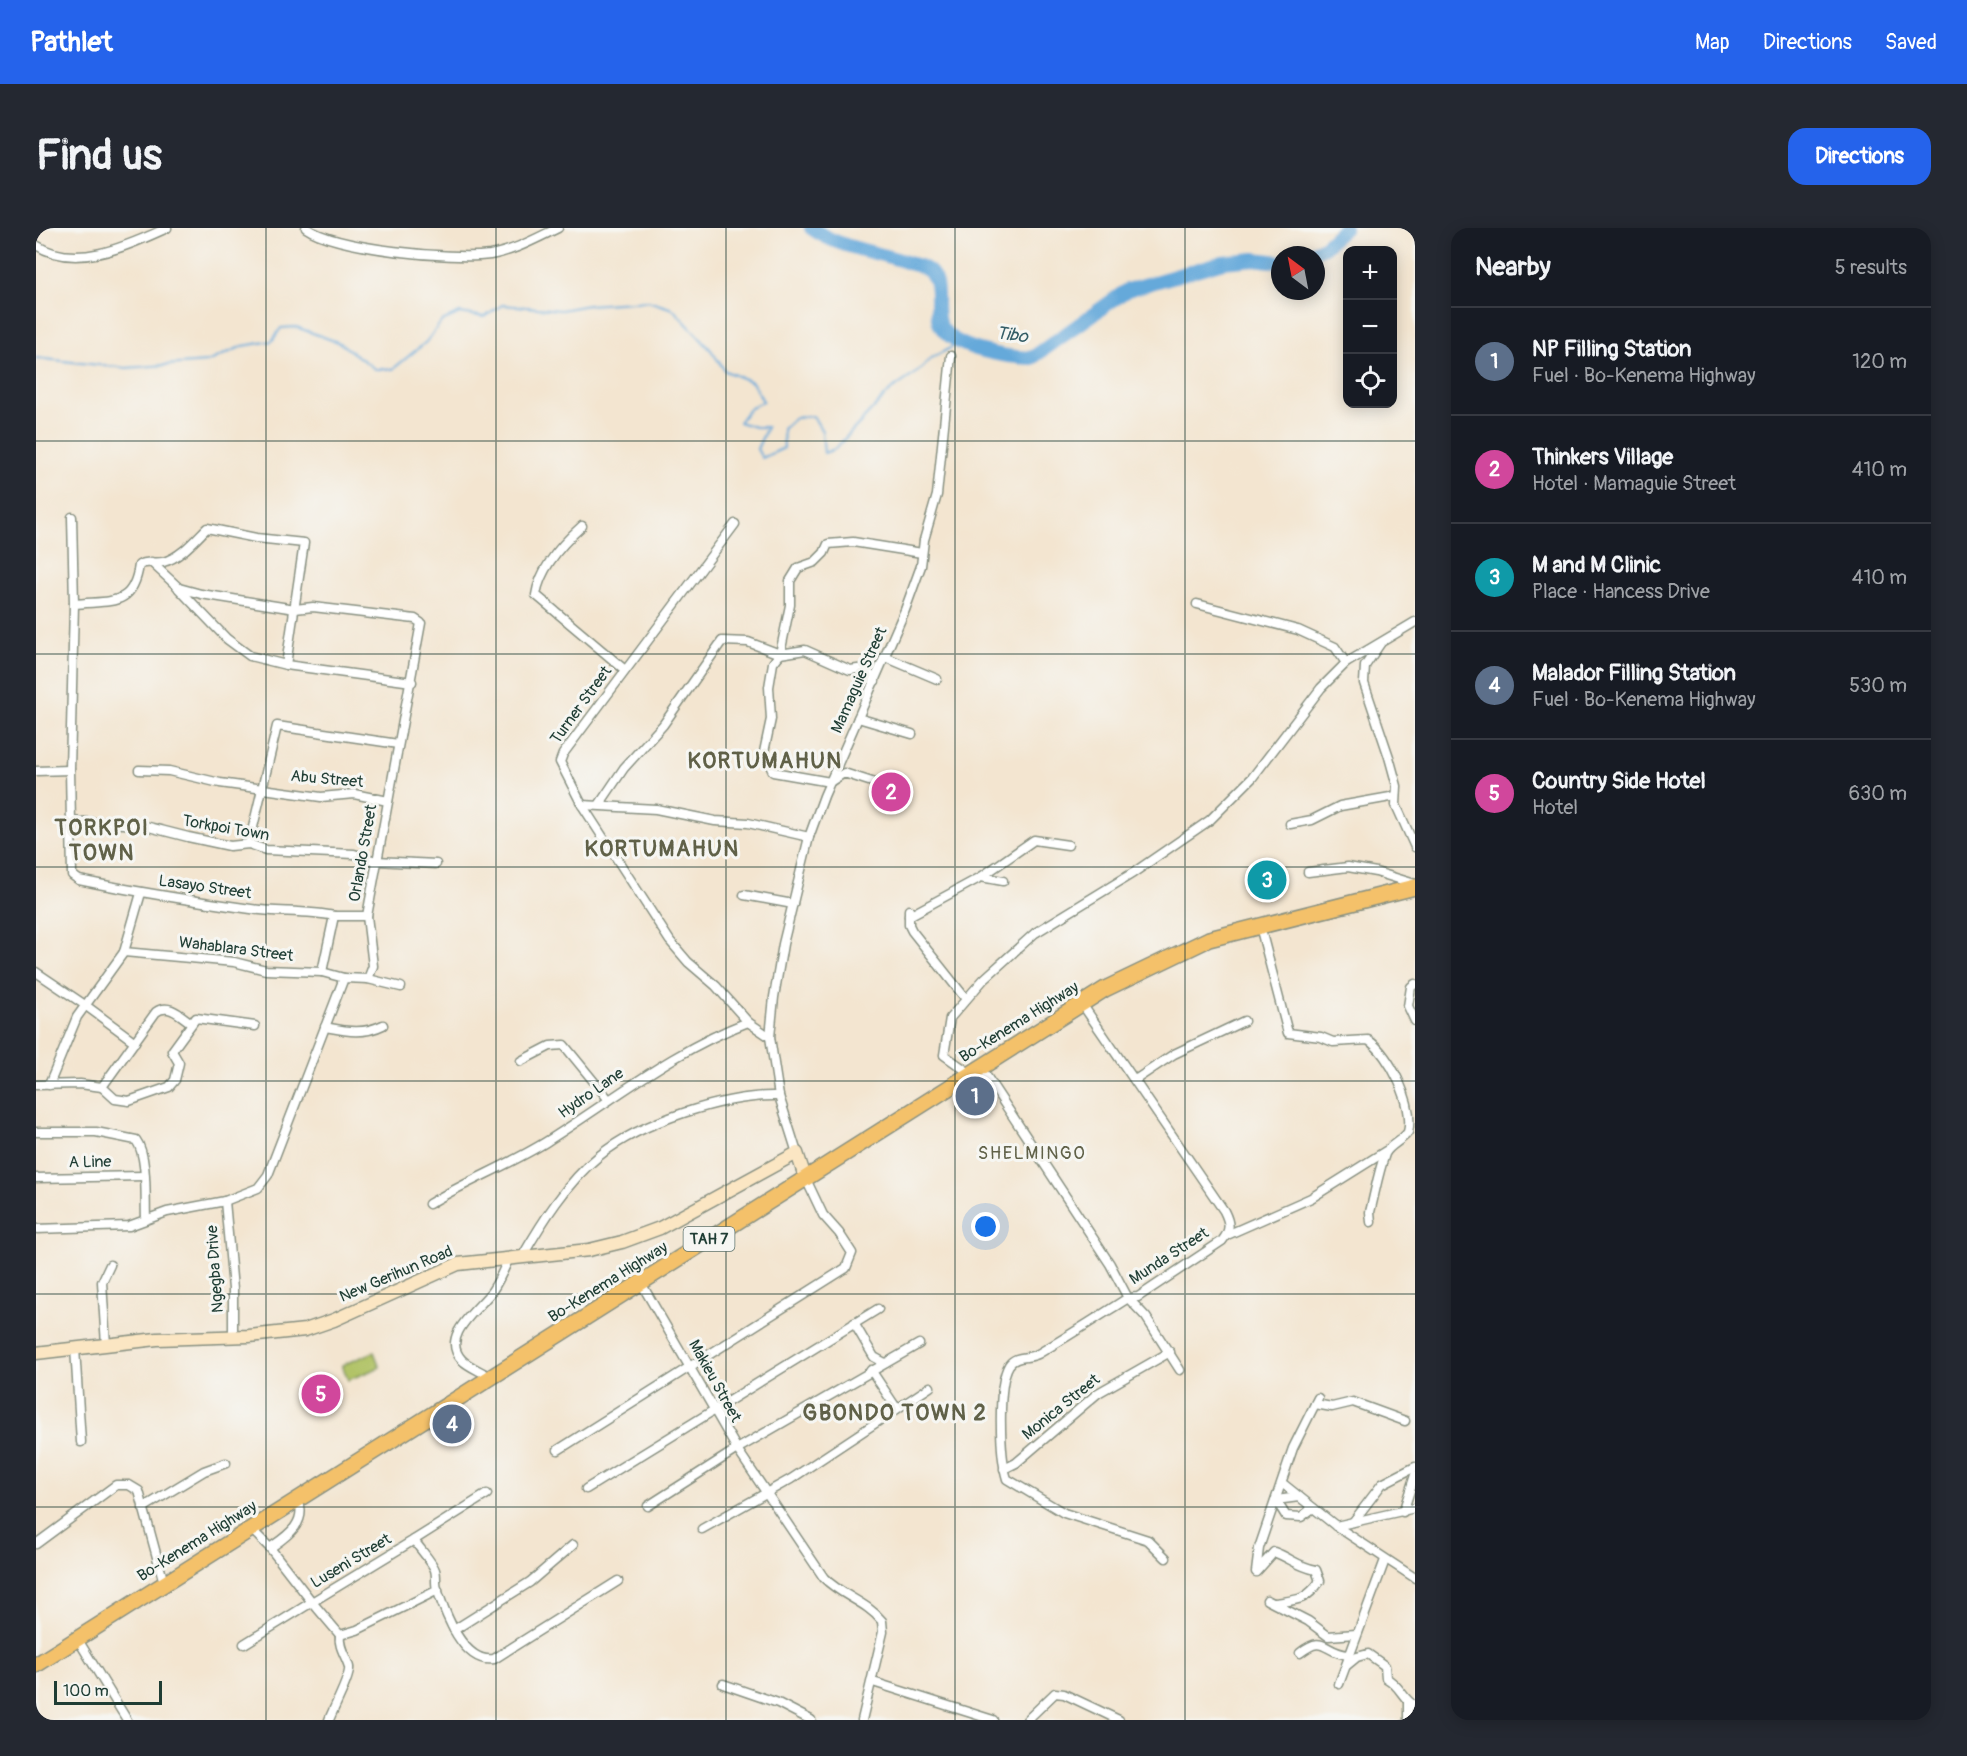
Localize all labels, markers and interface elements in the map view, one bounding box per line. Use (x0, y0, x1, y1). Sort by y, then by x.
text: Pathlet (30, 25, 113, 60)
text: Map (1695, 29, 1730, 56)
text: Directions (1763, 29, 1852, 56)
text: Saved (1885, 29, 1937, 56)
button: Directions (1788, 128, 1931, 185)
text: Find us (36, 130, 162, 182)
north arrow (1271, 246, 1325, 300)
map controls (1343, 246, 1397, 408)
button: + (1343, 246, 1397, 300)
text: Nearby (1475, 251, 1551, 283)
text: 5 results (1835, 255, 1907, 280)
button: − (1343, 300, 1397, 354)
water label: Tibo (995, 321, 1031, 349)
text: NP Filling Station (1532, 335, 1692, 363)
text: 1 (1491, 349, 1498, 374)
text: 120 m (1852, 349, 1907, 374)
button: locate (1343, 354, 1397, 408)
text: Fuel · Bo-Kenema Highway (1532, 363, 1756, 388)
text: Thinkers Village (1532, 443, 1673, 471)
text: 2 (1489, 457, 1500, 482)
text: 410 m (1852, 457, 1907, 482)
text: Hotel · Mamaguie Street (1532, 471, 1736, 496)
text: M and M Clinic (1532, 551, 1661, 579)
text: 3 (1489, 565, 1500, 590)
text: 410 m (1852, 565, 1907, 590)
text: Place · Hancess Drive (1532, 579, 1710, 604)
street label: Mamaguie Street (827, 623, 892, 736)
text: Malador Filling Station (1532, 659, 1736, 687)
street label: Turner Street (546, 662, 616, 748)
text: 4 (1489, 673, 1500, 698)
text: 530 m (1849, 673, 1907, 698)
text: Fuel · Bo-Kenema Highway (1532, 687, 1756, 712)
district label: KORTUMAHUN (687, 747, 843, 775)
street label: Abu Street (290, 766, 365, 792)
text: Country Side Hotel (1532, 767, 1706, 795)
pin: 2 (872, 770, 910, 814)
text: 5 (1489, 781, 1500, 806)
text: 630 m (1848, 781, 1907, 806)
text: Hotel (1532, 795, 1578, 820)
street label: Orlando Street (345, 802, 382, 903)
street label: Torkpoi Town (181, 811, 271, 845)
district label: TORKPOI TOWN (53, 814, 150, 867)
district label: KORTUMAHUN (584, 835, 740, 863)
pin: 3 (1248, 858, 1286, 902)
street label: Lasayo Street (157, 871, 253, 903)
street label: Wahablara Street (178, 932, 295, 966)
street label: Bo-Kenema Highway (955, 977, 1083, 1067)
street label: Hydro Lane (554, 1063, 628, 1123)
pin: 1 (956, 1074, 994, 1118)
district label: SHELMINGO (978, 1142, 1086, 1165)
street label: A Line (69, 1152, 112, 1172)
your location (971, 1212, 1000, 1241)
street label: Munda Street (1125, 1223, 1213, 1289)
street label: Ngegba Drive (202, 1224, 228, 1313)
road number: TAH 7 (684, 1227, 734, 1251)
street label: Bo-Kenema Highway (544, 1237, 672, 1327)
street label: New Gerihun Road (336, 1241, 456, 1307)
street label: Makieu Street (684, 1336, 746, 1426)
street label: Monica Street (1018, 1369, 1104, 1444)
pin: 5 (302, 1372, 340, 1416)
district label: GBONDO TOWN 2 (803, 1399, 987, 1427)
pin: 4 (432, 1402, 472, 1446)
street label: Bo-Kenema Highway (133, 1496, 261, 1586)
street label: Luseni Street (307, 1529, 395, 1593)
scale bar (54, 1678, 162, 1706)
text: 100 m (63, 1681, 109, 1701)

